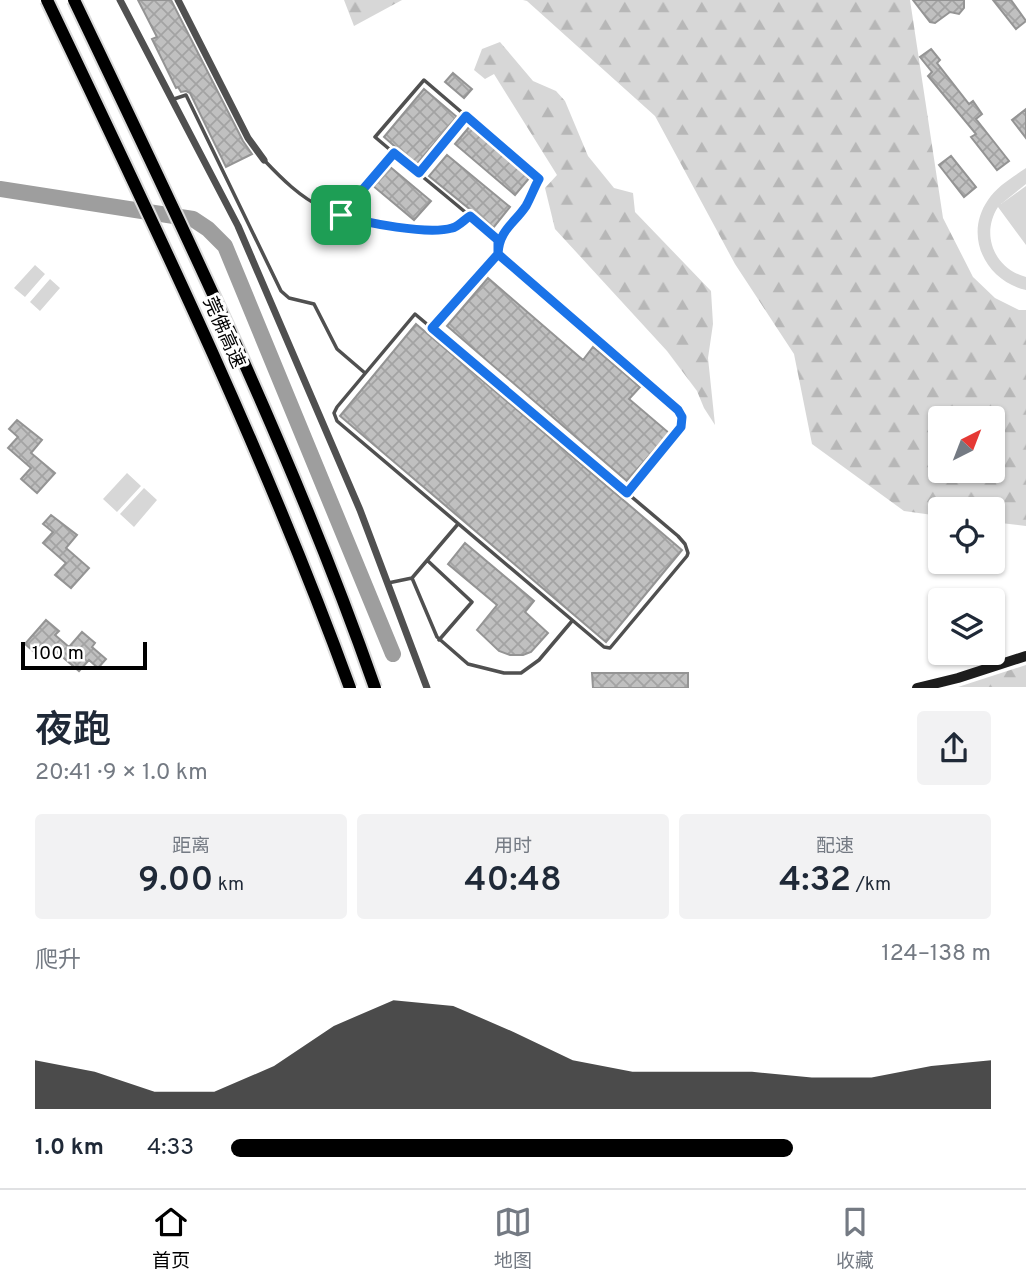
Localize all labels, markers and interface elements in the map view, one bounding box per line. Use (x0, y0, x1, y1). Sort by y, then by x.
pin (311, 185, 371, 245)
icon: arrive (322, 196, 360, 234)
street label: 莞佛高速 (197, 293, 250, 372)
north arrow (928, 406, 1004, 483)
map controls (928, 406, 1005, 665)
button: locate (928, 497, 1005, 574)
button: layers (928, 588, 1005, 665)
scale bar (21, 638, 147, 670)
text: 100 m (32, 642, 84, 666)
text: 夜跑 (35, 708, 111, 757)
button: share (917, 711, 991, 785)
text: 20:41 · 9 × 1.0 km (35, 759, 208, 788)
text: 距离 (172, 835, 210, 859)
text: 用时 (494, 835, 532, 859)
text: 配速 (816, 835, 854, 859)
text: 9.00 (138, 859, 213, 903)
text: 40:48 (464, 859, 562, 903)
text: 4:32 (779, 859, 851, 903)
text: km (213, 873, 244, 897)
text: /km (851, 873, 891, 897)
text: 124–138 m (881, 940, 991, 969)
text: 爬升 (35, 947, 81, 976)
text: 1.0 km (35, 1134, 104, 1163)
text: 4:33 (147, 1134, 194, 1163)
tab: 首页 (152, 1203, 190, 1274)
tab: 地图 (494, 1203, 532, 1274)
tab: 收藏 (836, 1203, 874, 1274)

